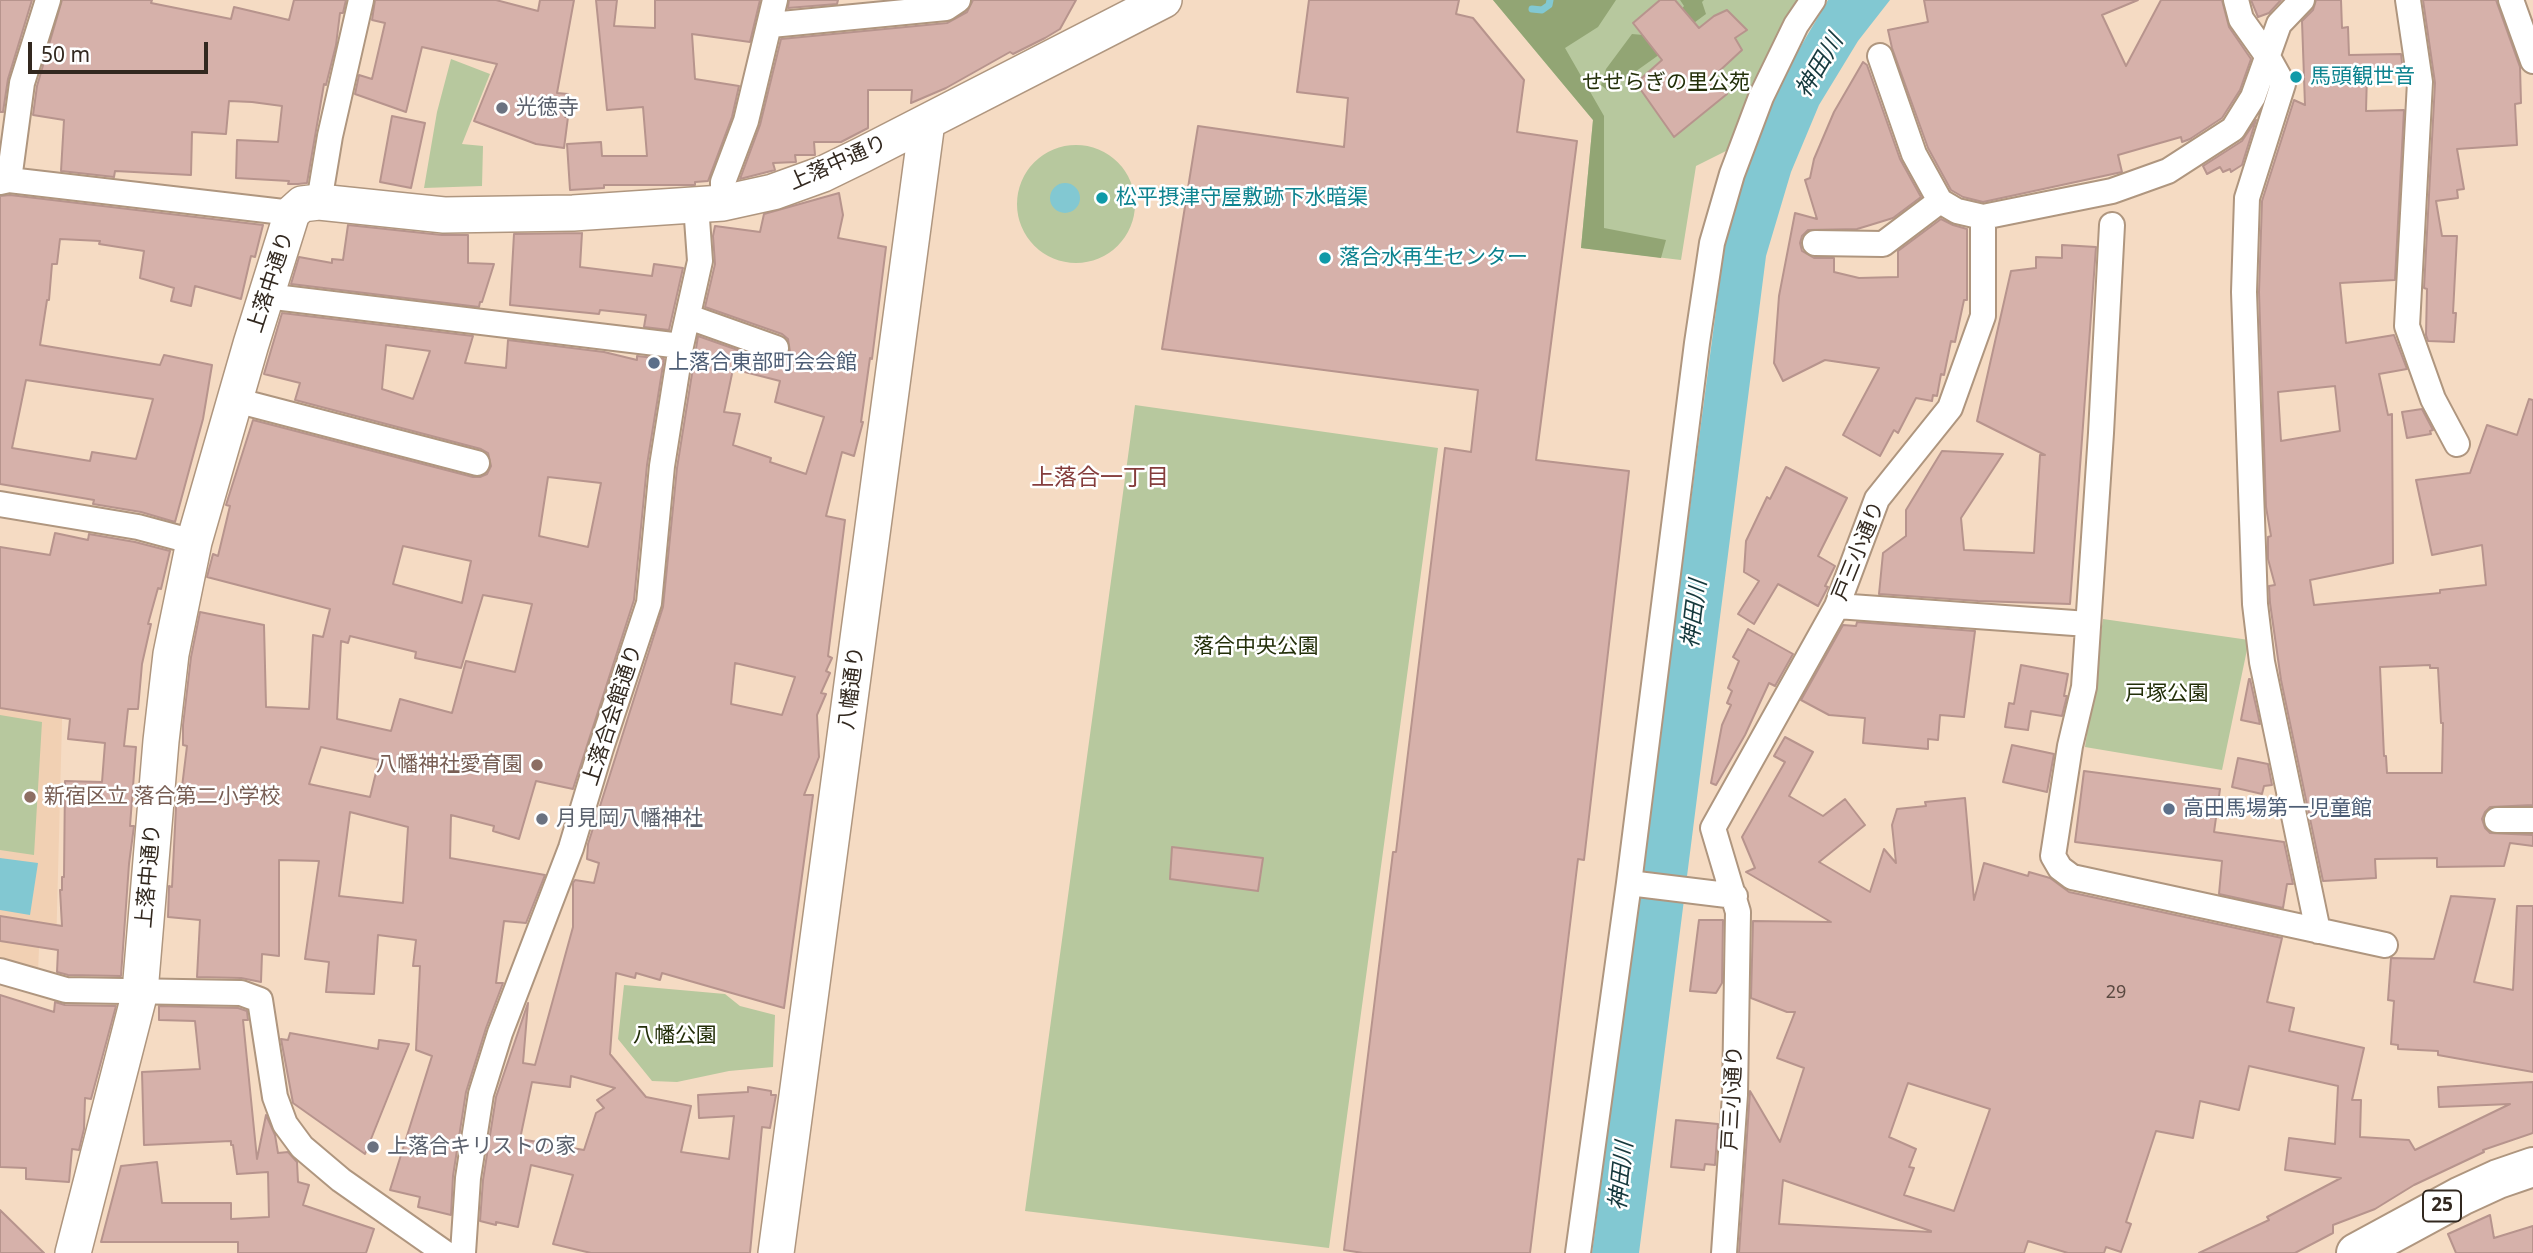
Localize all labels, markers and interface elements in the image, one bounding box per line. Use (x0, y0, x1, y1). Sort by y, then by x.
scale bar (32, 28, 212, 72)
water label: 神田川 (1790, 29, 1850, 103)
text: 50 m (41, 40, 90, 68)
place label: 馬頭観世音 (2310, 64, 2415, 90)
marker: 馬頭観世音 (2288, 69, 2304, 85)
park label: せせらぎの里公苑 (1582, 70, 1750, 96)
place label: 光徳寺 (516, 95, 579, 121)
marker: 光徳寺 (494, 100, 510, 116)
street label: 上落中通り (785, 130, 891, 196)
place label: 松平摂津守屋敷跡下水暗渠 (1116, 185, 1368, 211)
marker: 松平摂津守屋敷跡下水暗渠 (1094, 190, 1110, 206)
street label: 上落中通り (243, 228, 299, 336)
place label: 落合水再生センター (1339, 245, 1528, 271)
marker: 落合水再生センター (1317, 250, 1333, 266)
place label: 上落合東部町会会館 (668, 350, 857, 376)
marker: 上落合東部町会会館 (646, 355, 662, 371)
district label: 上落合一丁目 (1031, 464, 1169, 492)
street label: 戸三小通り (1828, 498, 1890, 604)
water label: 神田川 (1677, 578, 1713, 650)
park label: 落合中央公園 (1193, 634, 1319, 660)
street label: 上落合会館通り (578, 641, 648, 789)
street label: 八幡通り (834, 645, 870, 731)
park label: 戸塚公園 (2125, 681, 2209, 707)
place label: 八幡神社愛育園 (376, 752, 523, 778)
marker: 八幡神社愛育園 (529, 757, 545, 773)
place label: 新宿区立 落合第二小学校 (44, 784, 280, 810)
marker: 新宿区立 落合第二小学校 (22, 789, 38, 805)
place label: 高田馬場第一児童館 (2183, 796, 2372, 822)
marker: 高田馬場第一児童館 (2161, 801, 2177, 817)
place label: 月見岡八幡神社 (556, 806, 703, 832)
marker: 月見岡八幡神社 (534, 811, 550, 827)
street label: 上落中通り (132, 823, 166, 929)
house number: 29 (2106, 982, 2126, 1004)
park label: 八幡公園 (633, 1023, 717, 1049)
street label: 戸三小通り (1718, 1045, 1748, 1151)
place label: 上落合キリストの家 (387, 1134, 576, 1160)
marker: 上落合キリストの家 (365, 1139, 381, 1155)
water label: 神田川 (1605, 1140, 1639, 1212)
road number: 25 (2423, 1190, 2461, 1222)

